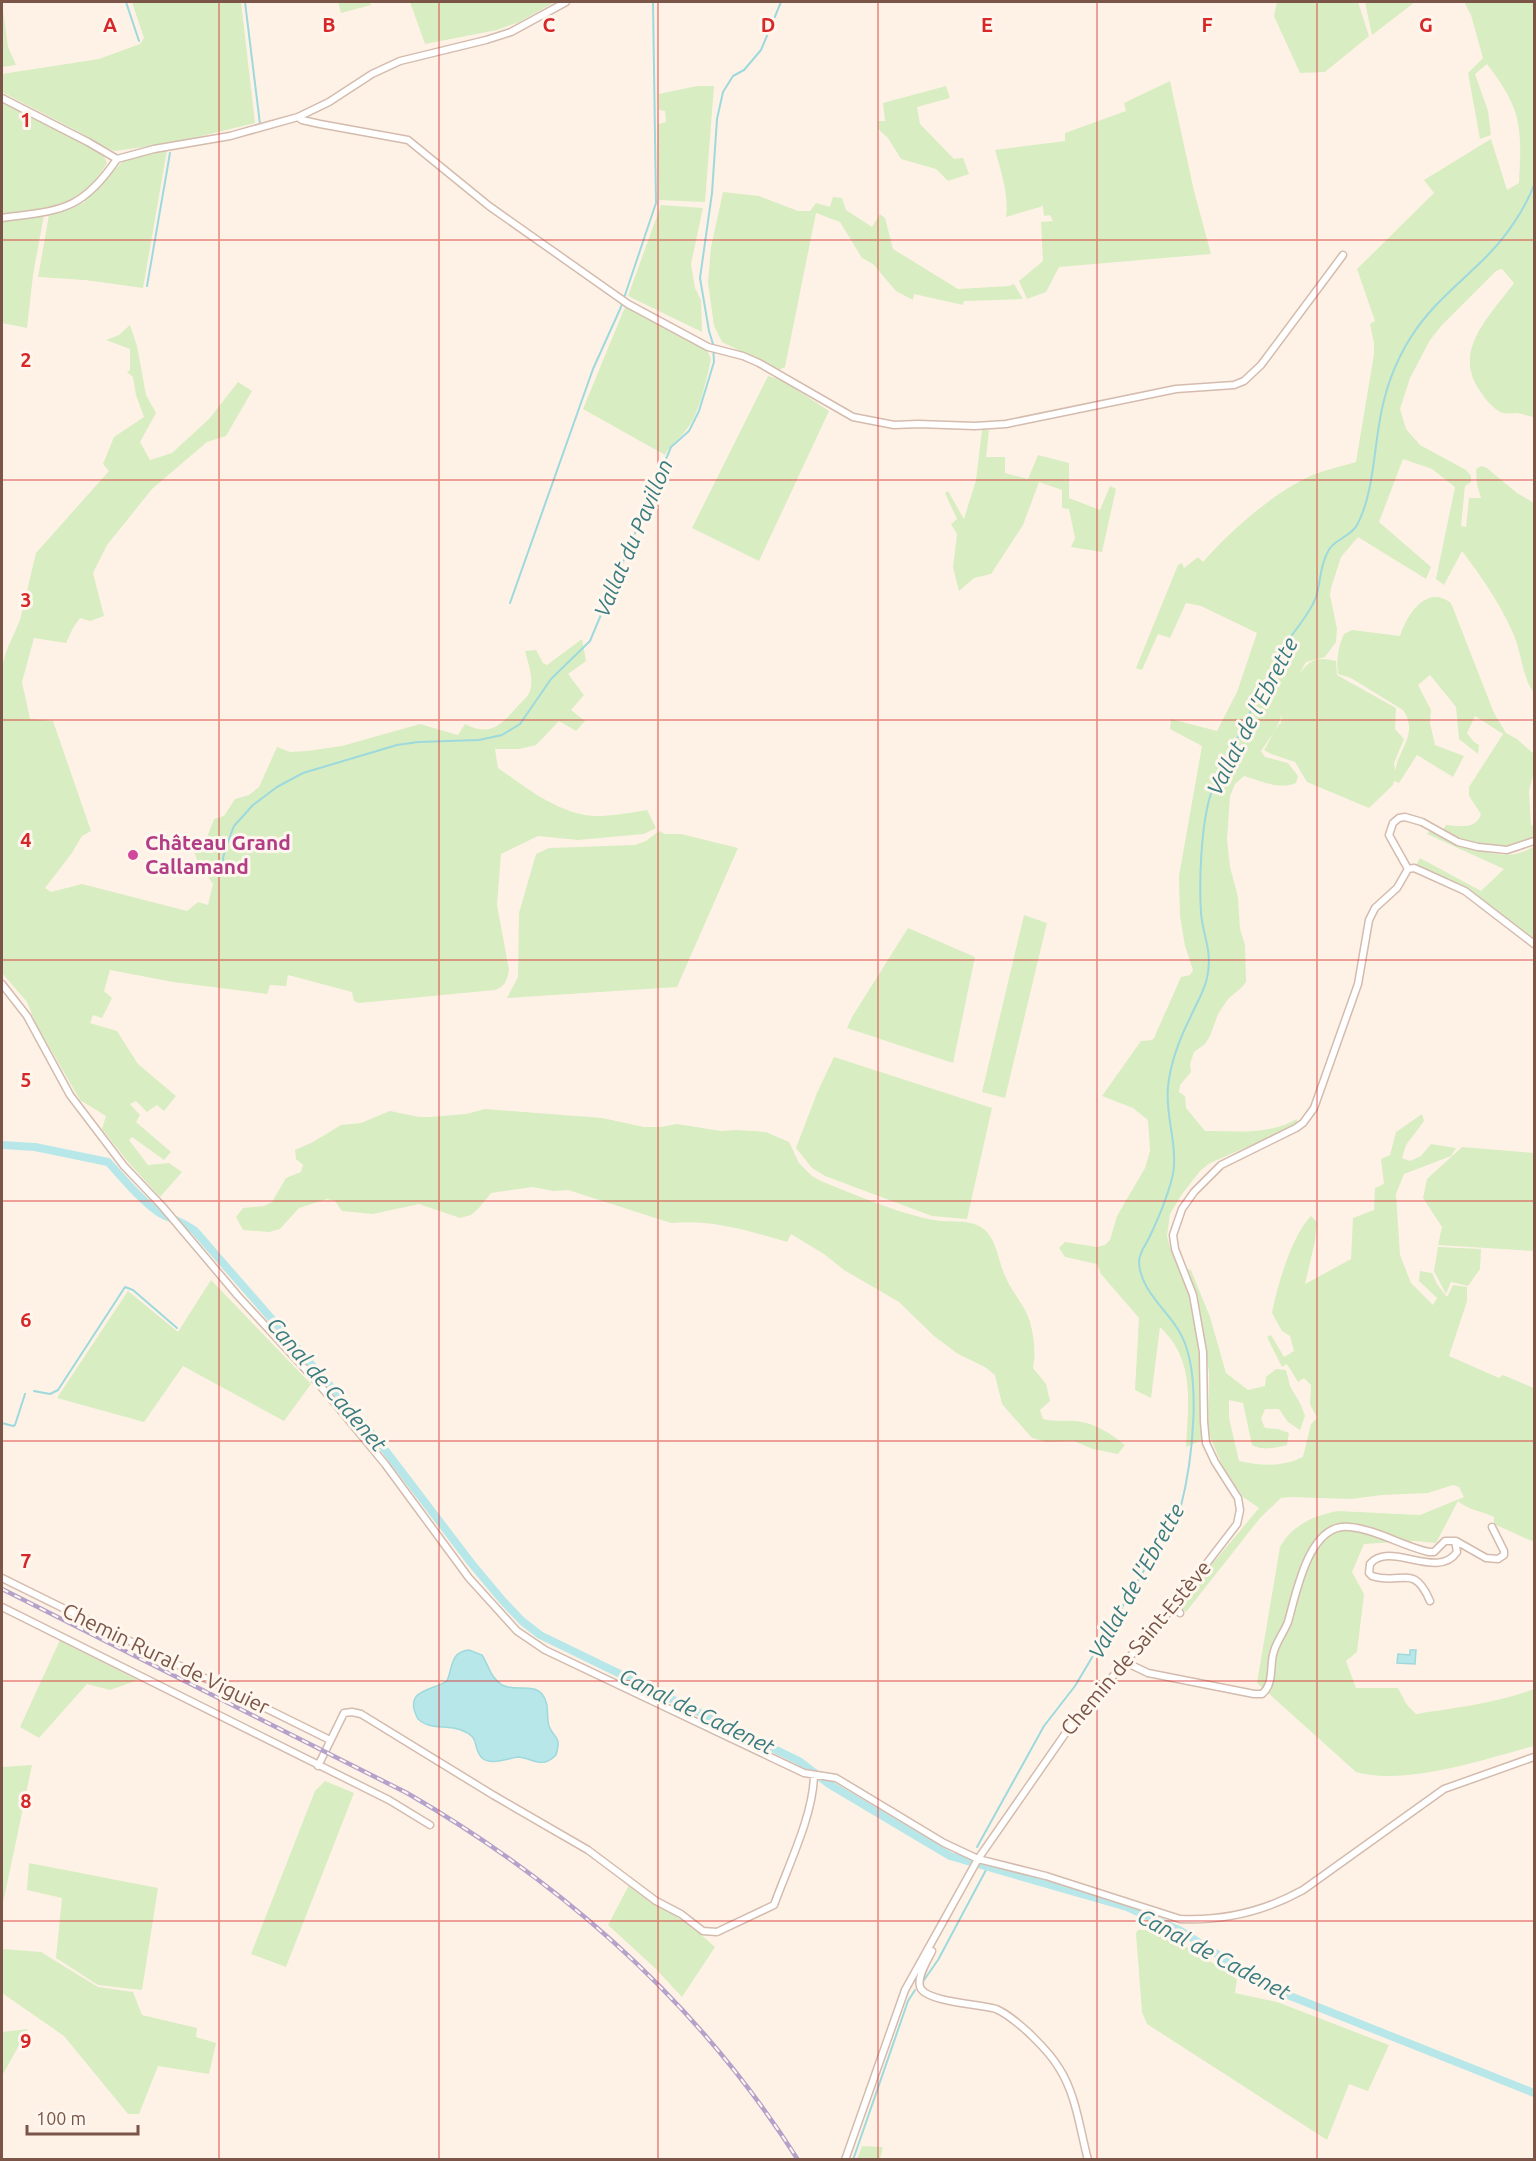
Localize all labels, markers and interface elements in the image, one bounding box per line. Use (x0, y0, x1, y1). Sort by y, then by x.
text: A (103, 13, 117, 36)
text: B (322, 13, 336, 36)
text: C (543, 13, 556, 36)
text: D (761, 13, 775, 36)
text: E (981, 13, 993, 36)
text: F (1201, 13, 1213, 36)
text: G (1419, 13, 1433, 36)
text: 1 (20, 108, 32, 131)
text: 2 (20, 348, 32, 371)
water label: Vallat du Pavillon (588, 455, 677, 620)
text: 3 (20, 588, 32, 611)
water label: Vallat de l'Ebrette (1201, 633, 1302, 799)
text: 4 (20, 828, 32, 851)
place label: Château Grand Callamand (145, 830, 291, 878)
marker: Château Grand Callamand (126, 848, 140, 862)
text: 5 (20, 1068, 32, 1091)
text: 6 (20, 1308, 32, 1331)
water label: Canal de Cadenet (262, 1312, 393, 1456)
water label: Vallat de l'Ebrette (1083, 1499, 1189, 1663)
text: 7 (20, 1549, 32, 1572)
street label: Chemin de Saint-Estève (1055, 1555, 1215, 1739)
street label: Chemin Rural de Viguier (59, 1598, 274, 1719)
water label: Canal de Cadenet (616, 1662, 779, 1759)
text: 8 (20, 1789, 32, 1812)
water label: Canal de Cadenet (1134, 1903, 1295, 2005)
text: 9 (20, 2029, 32, 2052)
scale bar (27, 2098, 138, 2136)
text: 100 m (36, 2108, 86, 2128)

